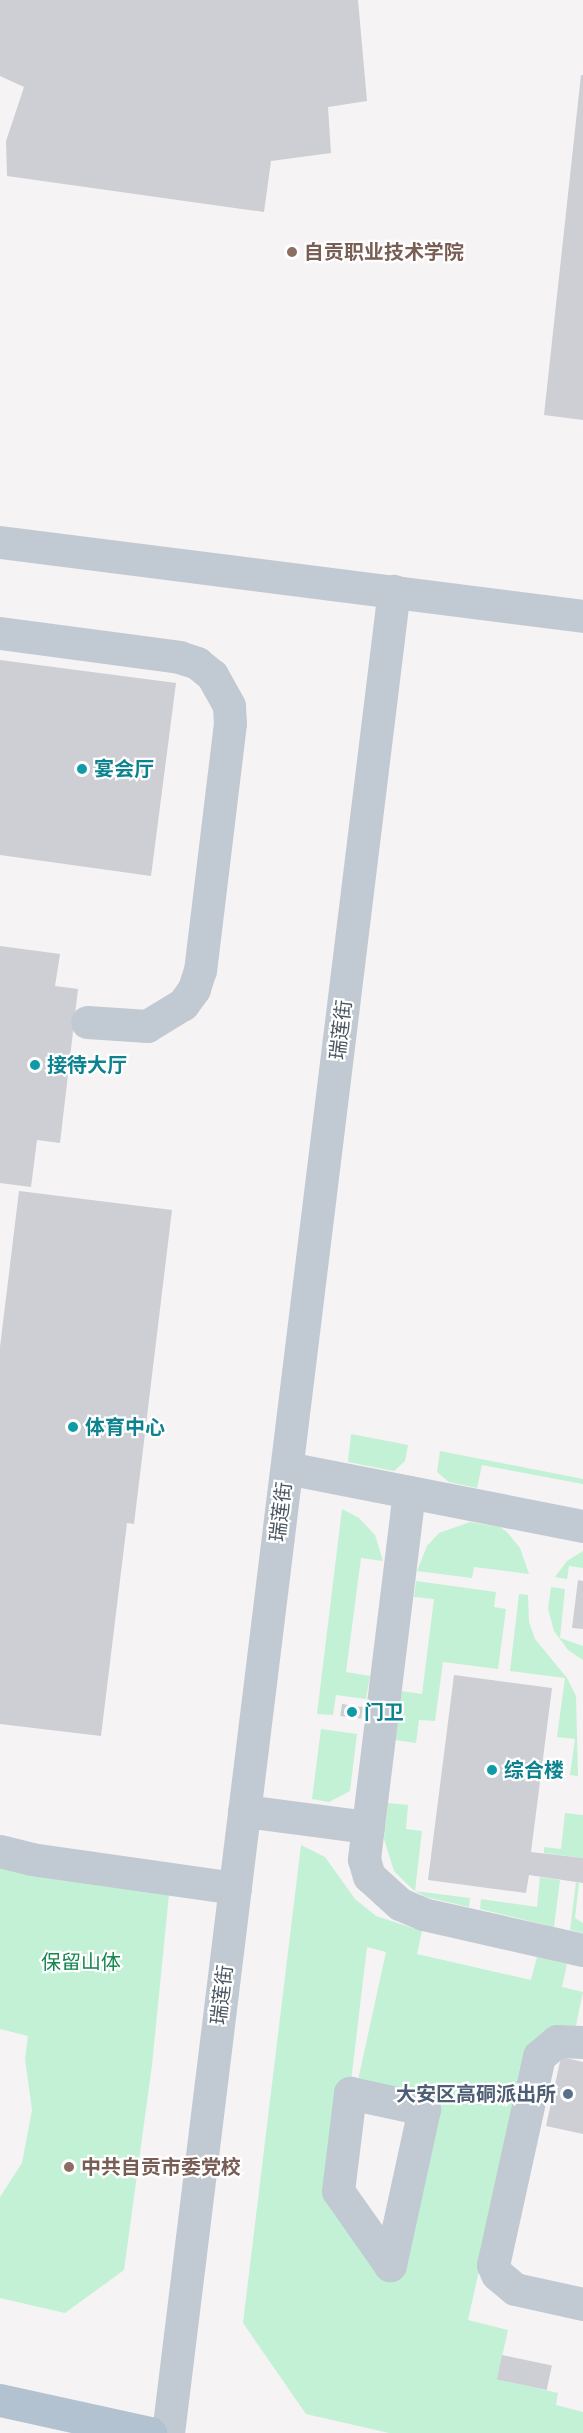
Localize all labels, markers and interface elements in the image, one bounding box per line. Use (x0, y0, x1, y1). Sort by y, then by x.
place label: 自贡职业技术学院 (304, 240, 464, 264)
marker: 自贡职业技术学院 (285, 245, 299, 259)
place label: 宴会厅 (94, 757, 154, 781)
marker: 宴会厅 (75, 762, 89, 776)
street label: 瑞莲街 (325, 999, 357, 1061)
place label: 接待大厅 (47, 1053, 127, 1077)
marker: 接待大厅 (28, 1058, 42, 1072)
place label: 体育中心 (85, 1415, 165, 1439)
marker: 体育中心 (66, 1420, 80, 1434)
street label: 瑞莲街 (265, 1481, 297, 1543)
place label: 门卫 (364, 1700, 404, 1724)
marker: 门卫 (345, 1705, 359, 1719)
place label: 综合楼 (504, 1758, 564, 1782)
marker: 综合楼 (485, 1763, 499, 1777)
park label: 保留山体 (41, 1950, 121, 1974)
street label: 瑞莲街 (206, 1964, 238, 2026)
place label: 大安区高硐派出所 (396, 2082, 556, 2106)
marker: 大安区高硐派出所 (561, 2087, 575, 2101)
place label: 中共自贡市委党校 (81, 2155, 241, 2179)
marker: 中共自贡市委党校 (62, 2160, 76, 2174)

